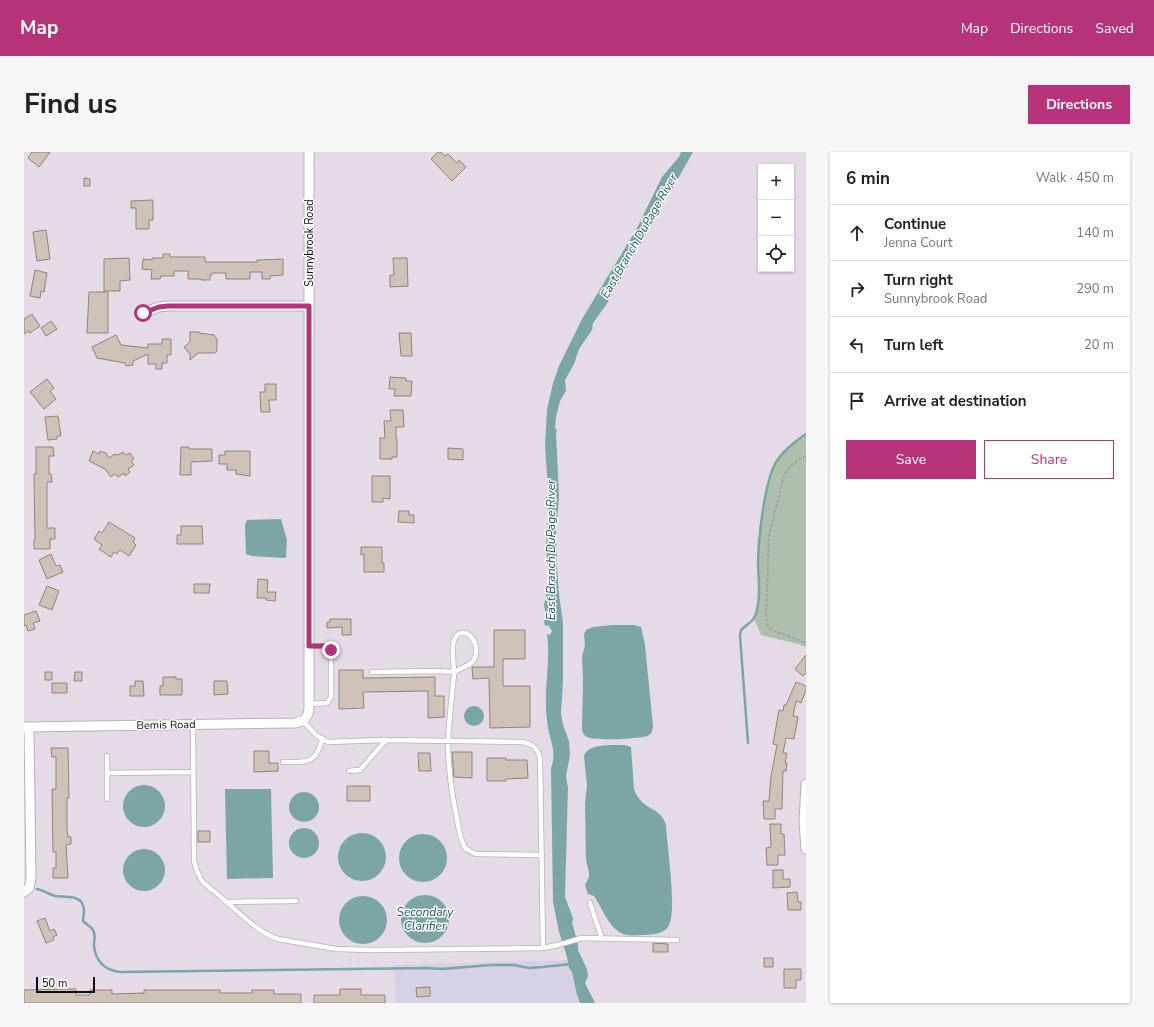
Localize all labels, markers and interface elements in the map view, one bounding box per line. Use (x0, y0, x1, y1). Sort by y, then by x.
text: Map (20, 15, 58, 41)
text: Map (961, 19, 988, 38)
text: Directions (1010, 19, 1073, 38)
text: Saved (1095, 19, 1134, 38)
text: Find us (24, 85, 118, 123)
button: Directions (1028, 85, 1130, 124)
map controls (758, 164, 794, 272)
button: + (758, 164, 794, 200)
text: 6 min (846, 167, 890, 190)
text: Walk · 450 m (1036, 169, 1114, 187)
water label: East Branch DuPage River (597, 171, 681, 301)
street label: Sunnybrook Road (302, 199, 317, 287)
button: − (758, 200, 794, 236)
text: Continue (884, 214, 946, 234)
icon: ahead (846, 222, 868, 244)
text: 140 m (1076, 224, 1114, 242)
text: Jenna Court (884, 234, 953, 252)
button: locate (758, 236, 794, 272)
text: Turn right (884, 270, 953, 290)
icon: right (846, 278, 868, 300)
text: 290 m (1076, 280, 1114, 298)
text: Sunnybrook Road (884, 290, 987, 308)
route start (134, 304, 152, 322)
icon: left (846, 334, 868, 356)
text: Turn left (884, 335, 943, 355)
text: 20 m (1084, 336, 1114, 354)
icon: arrive (846, 390, 868, 412)
text: Arrive at destination (884, 391, 1027, 411)
button: Save (846, 440, 976, 479)
button: Share (984, 440, 1114, 479)
water label: East Branch DuPage River (543, 479, 559, 620)
route end (322, 641, 340, 659)
street label: Bemis Road (136, 717, 196, 733)
water label: Secondary Clarifier (397, 904, 454, 934)
scale bar (36, 975, 95, 994)
text: 50 m (42, 976, 67, 991)

